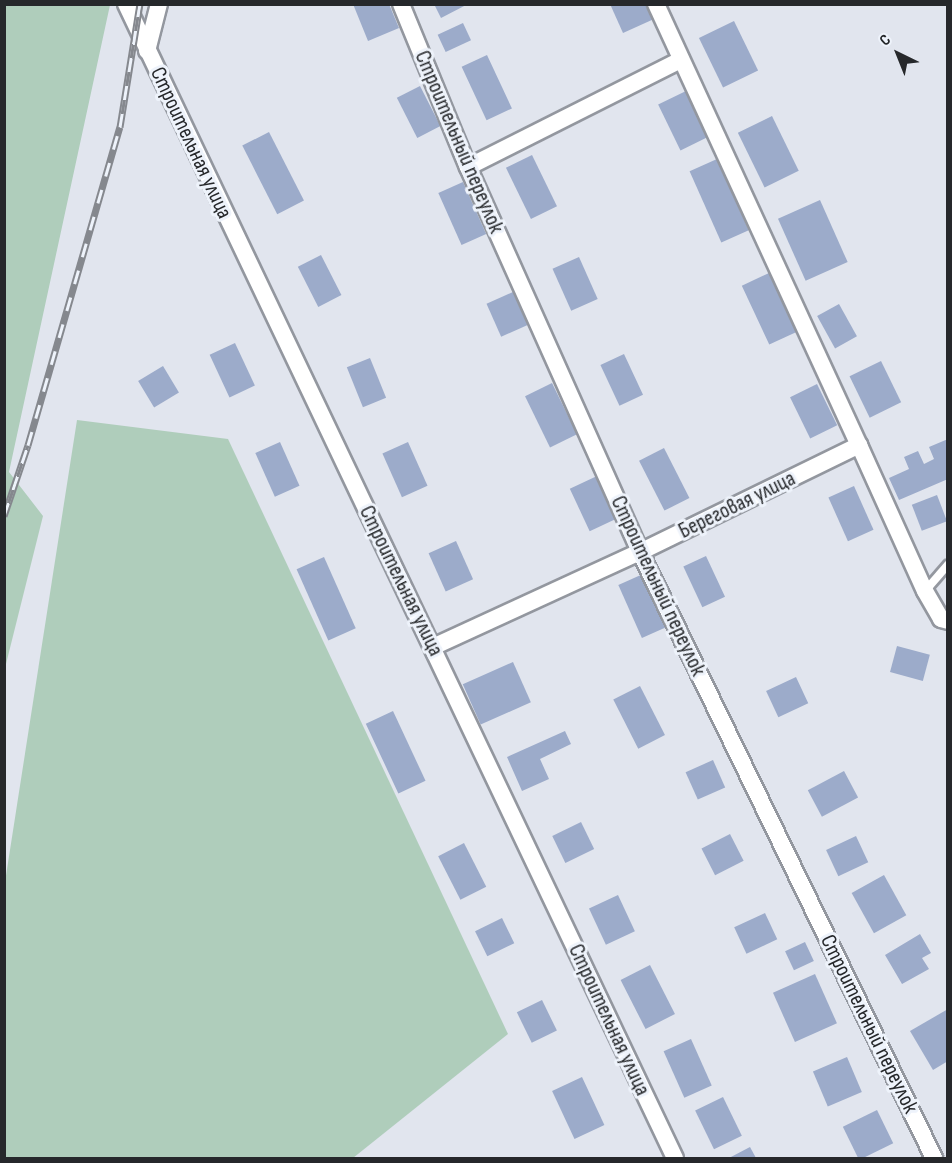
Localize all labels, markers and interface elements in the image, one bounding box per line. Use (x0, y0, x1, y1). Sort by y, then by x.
north arrow (868, 24, 928, 84)
text: С (876, 31, 895, 50)
street label: Строительный переулок (409, 47, 509, 237)
street label: Строительная улица (144, 63, 238, 223)
street label: Береговая улица (674, 465, 800, 545)
street label: Строительный переулок (605, 492, 711, 680)
street label: Строительная улица (353, 501, 449, 661)
street label: Строительный переулок (814, 930, 924, 1118)
street label: Строительная улица (562, 940, 656, 1100)

